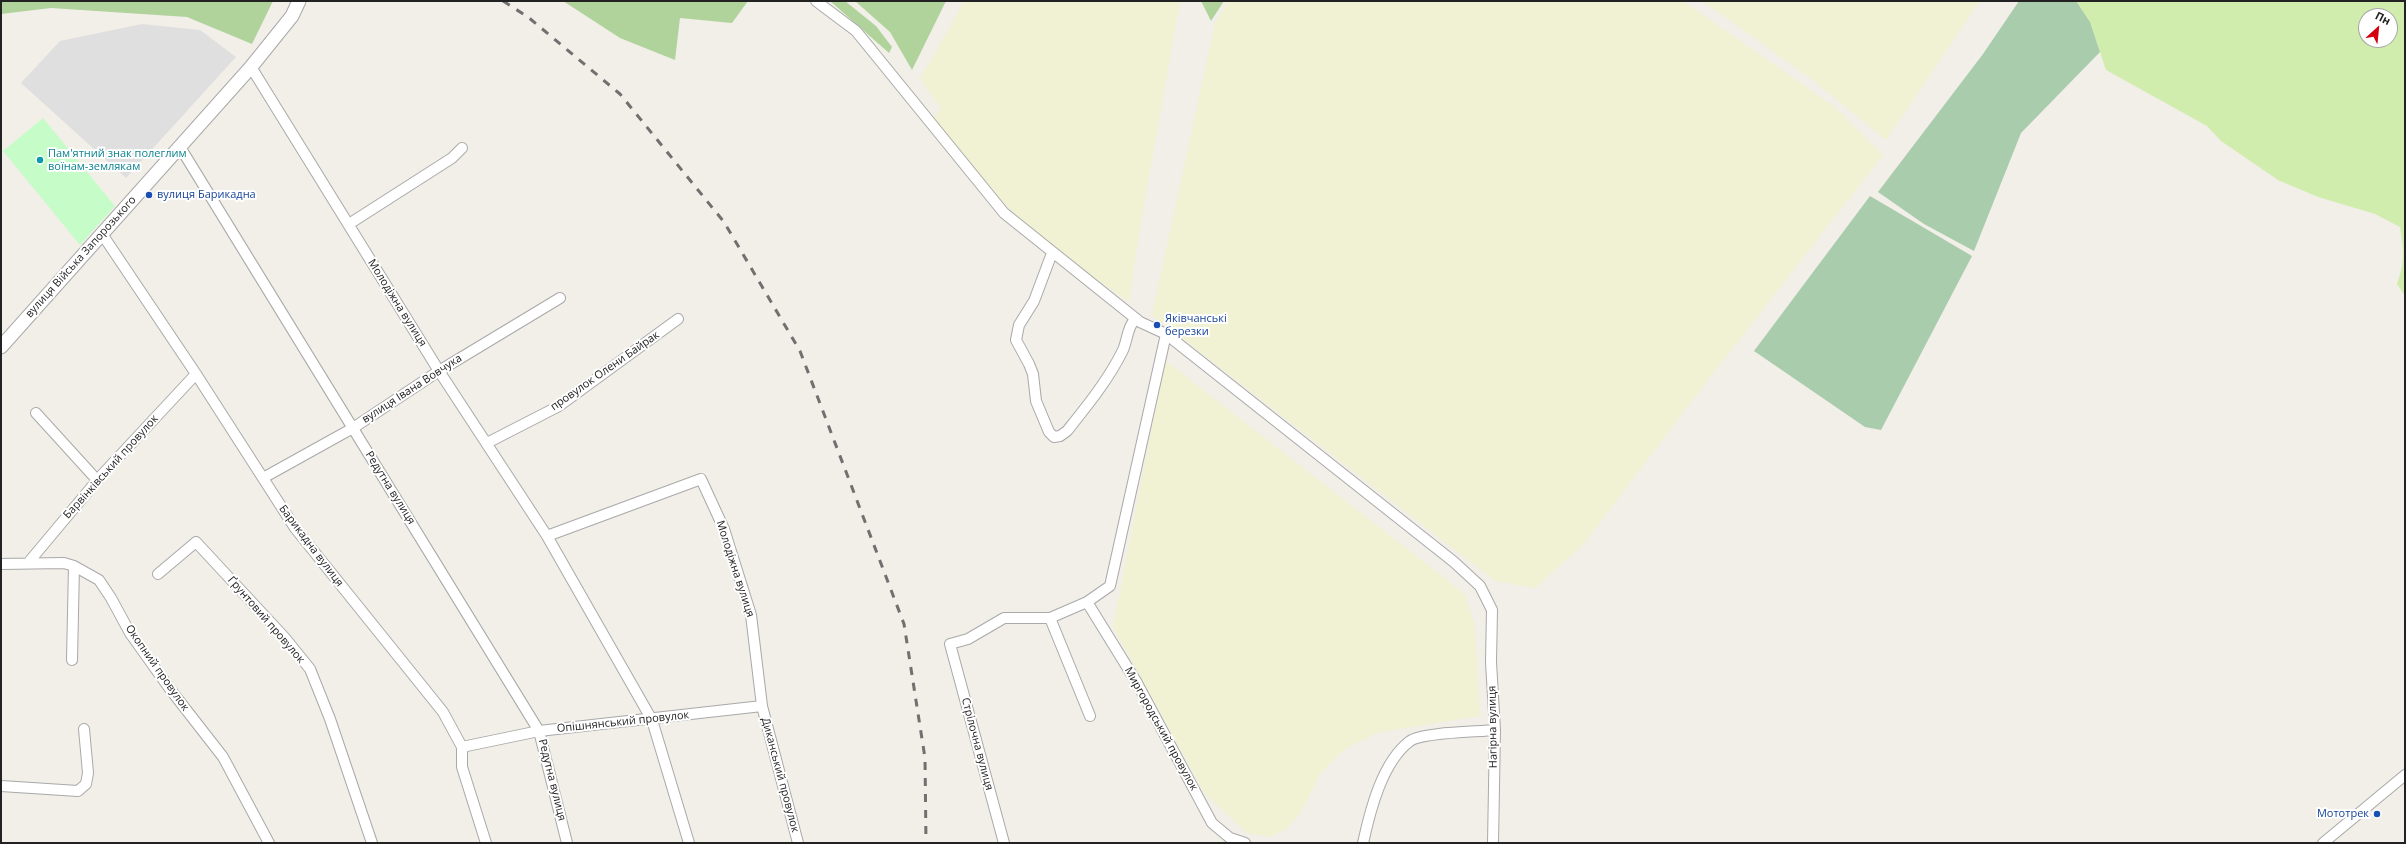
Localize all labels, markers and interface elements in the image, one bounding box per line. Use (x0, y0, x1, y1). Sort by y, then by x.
north arrow (2358, 8, 2398, 48)
text: Пн (2373, 8, 2394, 28)
place label: Пам'ятний знак полеглим воїнам-землякам (48, 147, 187, 173)
marker: Пам'ятний знак полеглим воїнам-землякам (35, 155, 45, 165)
place label: вулиця Барикадна (157, 188, 256, 202)
marker: вулиця Барикадна (144, 190, 154, 200)
street label: вулиця Війська Запорозького (23, 193, 139, 321)
street label: Молодіжна вулиця (365, 257, 429, 349)
place label: Яківчанські березки (1165, 312, 1227, 338)
marker: Яківчанські березки (1152, 320, 1162, 330)
street label: провулок Олени Байрак (548, 328, 662, 414)
street label: вулиця Івана Вовчука (360, 352, 464, 426)
street label: Барвінківський провулок (61, 412, 161, 522)
street label: Редутна вулиця (362, 449, 418, 527)
street label: Барикадна вулиця (276, 503, 346, 589)
street label: Молодіжна вулиця (713, 519, 757, 619)
street label: Ґрунтовий провулок (225, 574, 307, 666)
street label: Окопний провулок (122, 622, 192, 714)
street label: Миргородський провулок (1121, 665, 1201, 793)
street label: Нагірна вулиця (1486, 686, 1500, 768)
street label: Стрілочна вулиця (958, 696, 996, 792)
street label: Опішнянський провулок (556, 708, 690, 736)
street label: Диканський провулок (758, 716, 802, 834)
street label: Редутна вулиця (535, 738, 569, 822)
place label: Мототрек (2317, 807, 2369, 821)
marker: Мототрек (2372, 809, 2382, 819)

